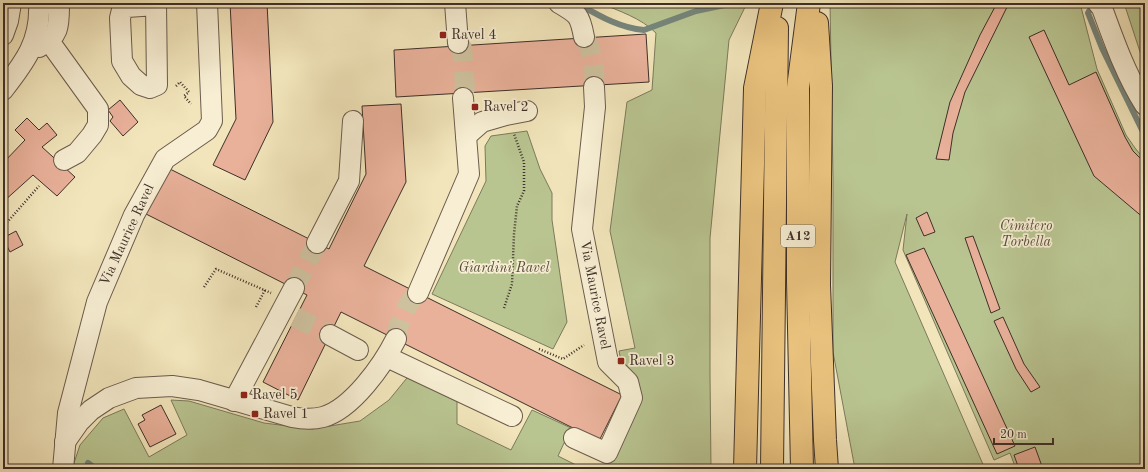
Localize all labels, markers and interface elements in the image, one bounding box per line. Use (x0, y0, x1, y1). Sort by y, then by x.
place label: Ravel 4 (451, 28, 497, 42)
marker: Ravel 4 (438, 30, 448, 40)
place label: Ravel 2 (483, 100, 529, 114)
marker: Ravel 2 (470, 102, 480, 112)
street label: Via Maurice Ravel (97, 182, 157, 288)
park label: Cimitero Torbella (1000, 219, 1052, 249)
road number: A12 (781, 225, 815, 247)
street label: Via Maurice Ravel (578, 239, 612, 351)
park label: Giardini Ravel (459, 261, 549, 275)
place label: Ravel 3 (629, 354, 675, 368)
marker: Ravel 3 (616, 356, 626, 366)
place label: Ravel 5 (252, 388, 298, 402)
marker: Ravel 5 (239, 390, 249, 400)
place label: Ravel 1 (263, 407, 309, 421)
marker: Ravel 1 (250, 409, 260, 419)
scale bar (994, 420, 1053, 446)
text: 20 m (1000, 429, 1027, 441)

